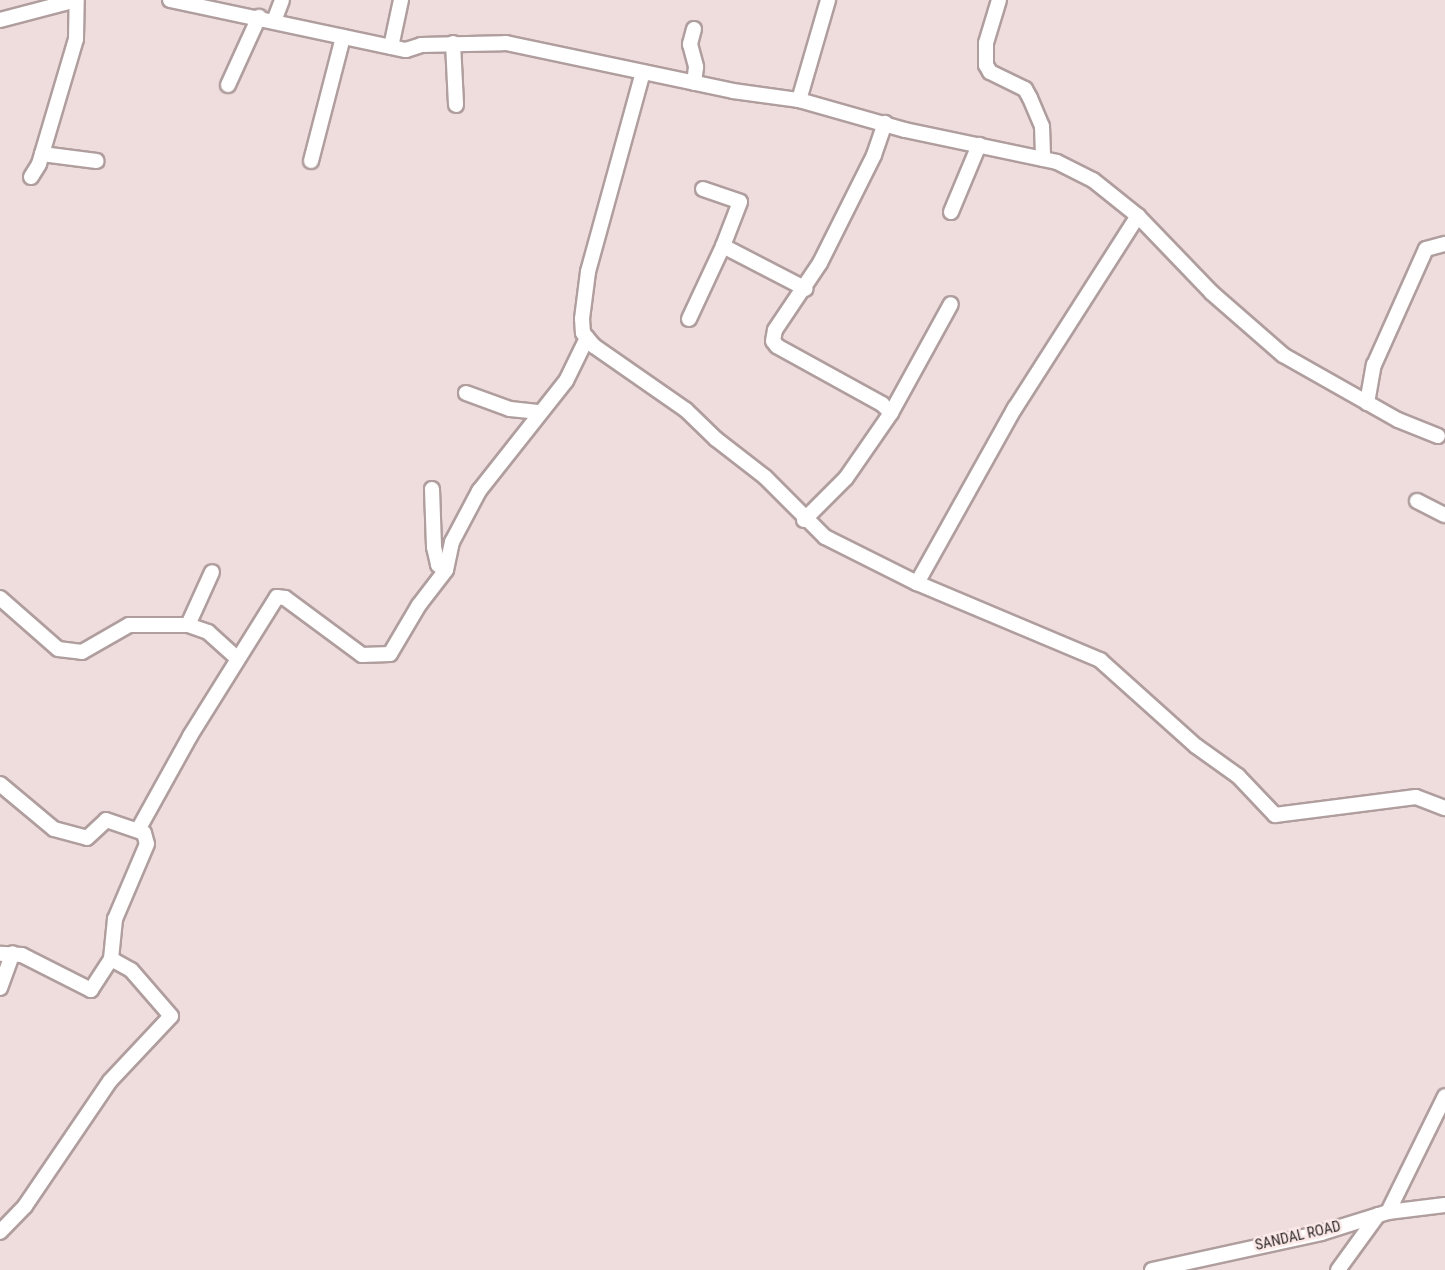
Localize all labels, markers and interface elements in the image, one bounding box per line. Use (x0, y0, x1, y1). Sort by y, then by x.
street label: SANDAL ROAD (1253, 1217, 1343, 1255)

